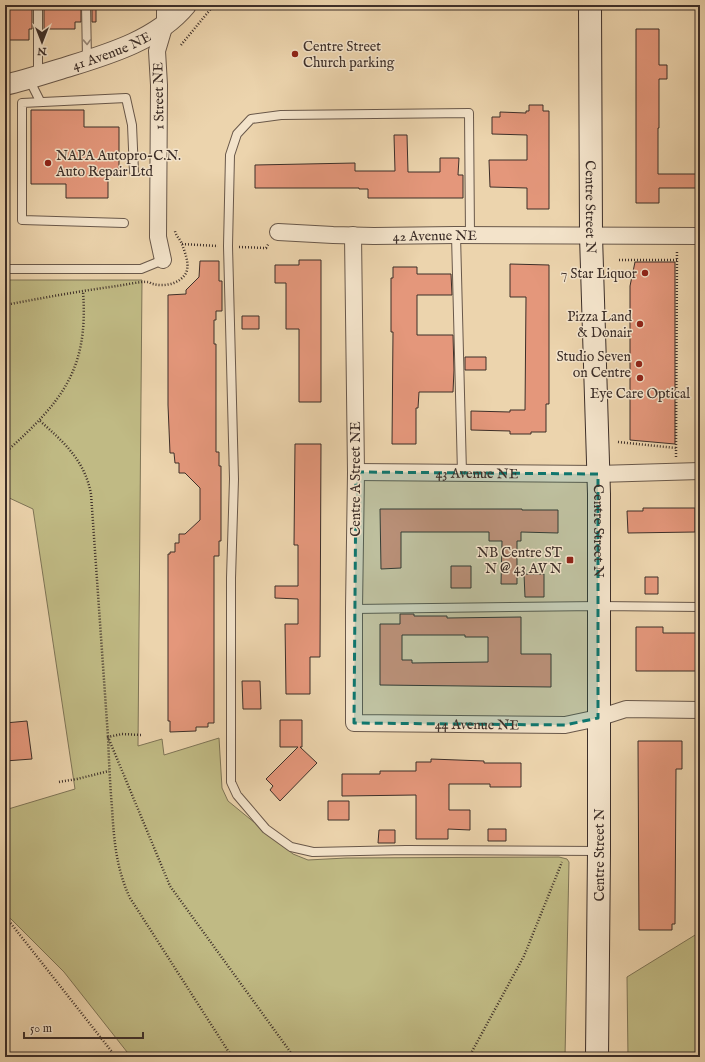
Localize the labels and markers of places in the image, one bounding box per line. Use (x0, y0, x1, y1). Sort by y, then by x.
place label: Centre Street Church parking (303, 38, 395, 72)
marker: Centre Street Church parking (290, 49, 300, 59)
place label: NAPA Autopro-C.N. Auto Repair Ltd (55, 147, 181, 181)
marker: NAPA Autopro-C.N. Auto Repair Ltd (43, 158, 53, 168)
place label: 7 Star Liquor (561, 265, 637, 283)
marker: 7 Star Liquor (640, 268, 650, 278)
place label: Pizza Land & Donair (567, 308, 633, 342)
marker: Pizza Land & Donair (635, 319, 645, 329)
place label: Studio Seven on Centre (556, 348, 632, 382)
marker: Studio Seven on Centre (634, 359, 644, 369)
marker: Eye Care Optical (635, 373, 645, 383)
place label: Eye Care Optical (590, 385, 690, 403)
place label: NB Centre ST N @ 43 AV N (477, 544, 563, 578)
marker: NB Centre ST N @ 43 AV N (565, 555, 575, 565)

